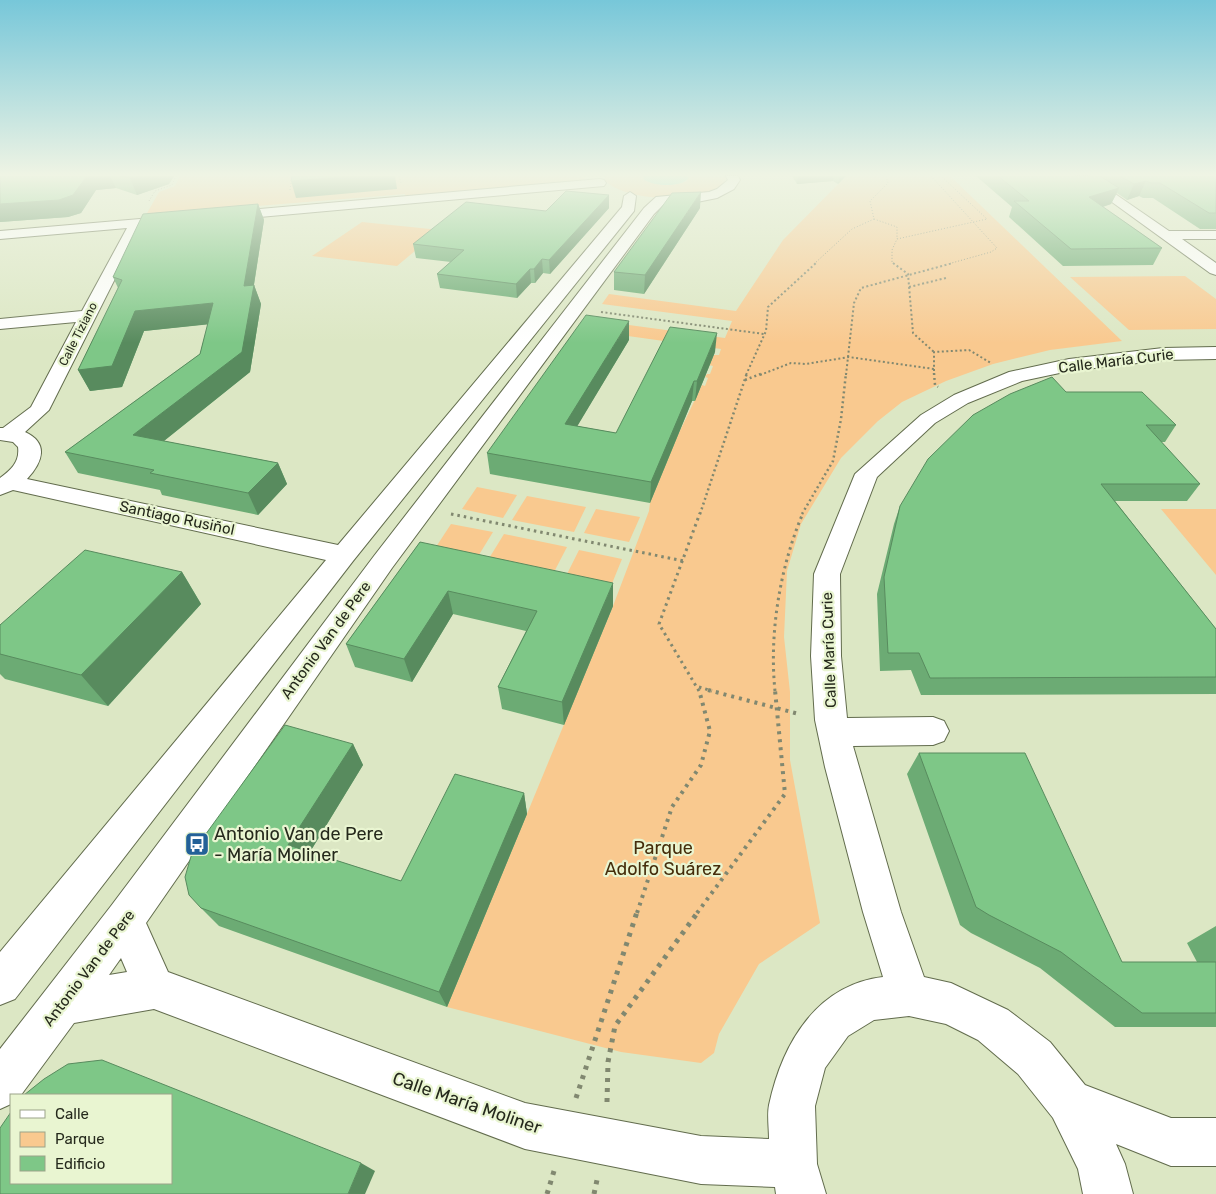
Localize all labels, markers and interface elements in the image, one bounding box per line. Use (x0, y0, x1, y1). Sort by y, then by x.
street label: Calle Tiziano (56, 300, 100, 368)
street label: Calle María Curie (1057, 345, 1175, 377)
street label: Santiago Rusiñol (118, 497, 236, 539)
street label: Antonio Van de Pere (277, 578, 375, 702)
street label: Calle María Curie (818, 592, 840, 708)
place label: Antonio Van de Pere - María Moliner (214, 823, 383, 866)
bus stop icon: Antonio Van de Pere - María Moliner (184, 831, 210, 857)
park label: Parque Adolfo Suárez (605, 837, 721, 880)
street label: Antonio Van de Pere (39, 906, 139, 1030)
street label: Calle María Moliner (390, 1067, 545, 1139)
legend (10, 1094, 172, 1184)
text: Calle (55, 1105, 89, 1123)
text: Parque (55, 1130, 105, 1148)
text: Edificio (55, 1155, 105, 1173)

